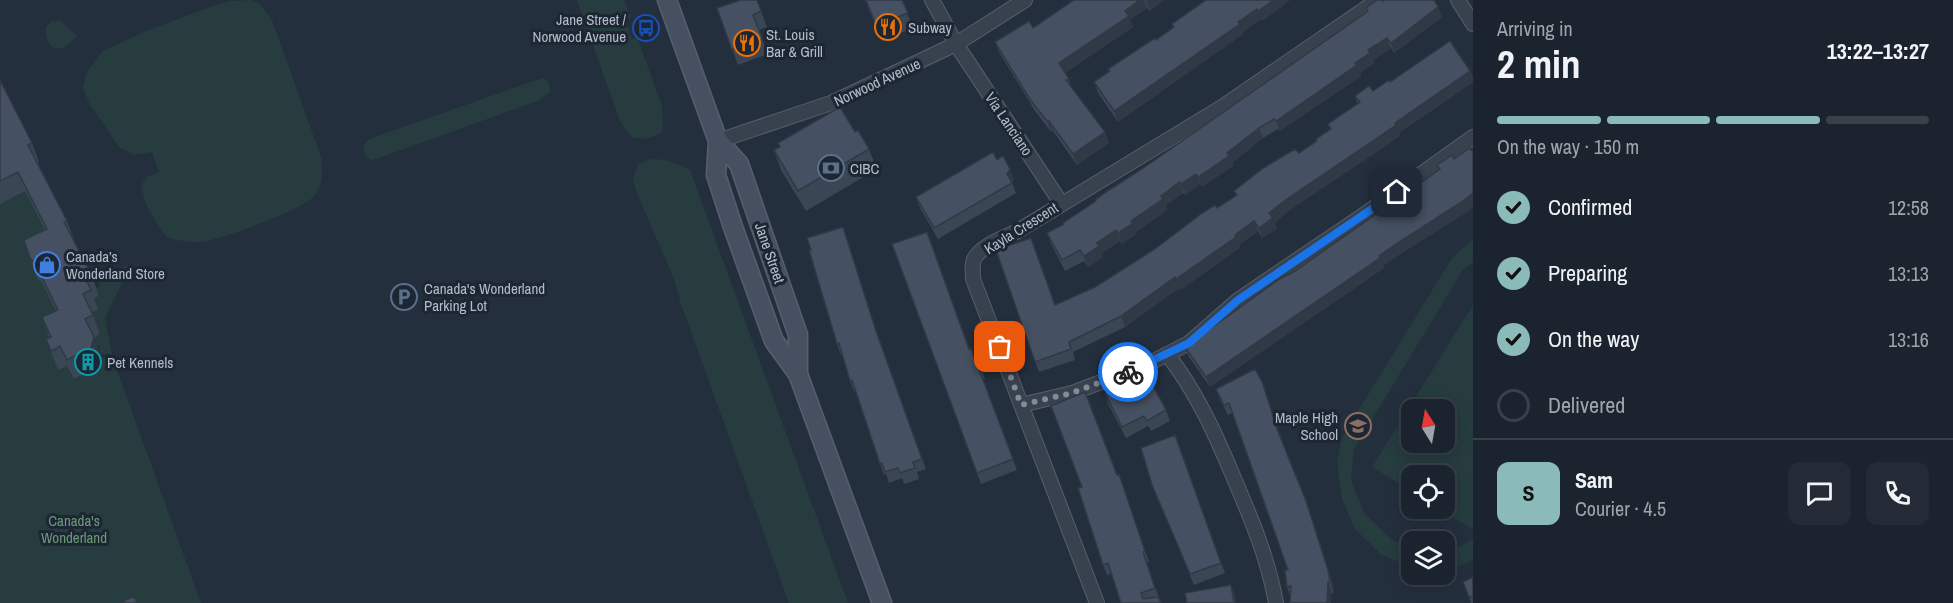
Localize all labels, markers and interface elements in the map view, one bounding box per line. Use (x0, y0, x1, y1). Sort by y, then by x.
place label: Jane Street / Norwood Avenue (533, 9, 627, 47)
restaurant icon: Subway (873, 12, 903, 42)
bus stop icon: Jane Street / Norwood Avenue (631, 13, 661, 43)
text: Arriving in (1497, 15, 1573, 42)
place label: Subway (908, 17, 953, 38)
place label: St. Louis Bar & Grill (766, 24, 823, 62)
restaurant icon: St. Louis Bar & Grill (732, 28, 762, 58)
text: 13:22–13:27 (1827, 36, 1929, 66)
text: 2 min (1497, 38, 1581, 90)
street label: Norwood Avenue (830, 53, 924, 111)
street label: Via Lanciano (980, 88, 1038, 160)
text: On the way · 150 m (1497, 133, 1639, 160)
bank icon: CIBC (816, 153, 846, 183)
place label: CIBC (850, 158, 880, 179)
pin (1371, 166, 1422, 217)
icon: home (1380, 175, 1413, 208)
icon: check (1497, 191, 1530, 224)
text: Confirmed (1548, 192, 1632, 222)
text: 12:58 (1888, 194, 1929, 221)
street label: Kayla Crescent (980, 197, 1062, 259)
street label: Jane Street (750, 220, 790, 287)
place label: Canada’s Wonderland Store (66, 246, 165, 284)
shop icon: Canada’s Wonderland Store (32, 250, 62, 280)
icon: check (1497, 257, 1530, 290)
text: Preparing (1548, 258, 1627, 288)
text: 13:13 (1888, 260, 1929, 287)
place label: Canada's Wonderland Parking Lot (424, 278, 545, 316)
parking icon: Canada's Wonderland Parking Lot (389, 282, 419, 312)
pin (974, 321, 1025, 372)
icon: check (1497, 323, 1530, 356)
text: On the way (1548, 324, 1639, 354)
text: 13:16 (1888, 326, 1929, 353)
icon: bag (983, 330, 1016, 363)
courier (1098, 342, 1158, 402)
building icon: Pet Kennels (73, 347, 103, 377)
place label: Pet Kennels (107, 352, 173, 373)
icon: bike (1112, 356, 1145, 389)
text: Delivered (1548, 390, 1625, 420)
north arrow (1401, 399, 1455, 453)
map controls (1401, 399, 1455, 585)
place label: Maple High School (1275, 407, 1338, 445)
school or university icon: Maple High School (1343, 411, 1373, 441)
button: chat (1788, 462, 1851, 525)
button: phone (1866, 462, 1929, 525)
button: locate (1401, 465, 1455, 519)
text: Sam (1575, 465, 1613, 495)
text: S (1522, 478, 1535, 508)
text: Courier · 4.5 (1575, 495, 1666, 522)
park label: Canada's Wonderland (41, 510, 107, 548)
button: layers (1401, 531, 1455, 585)

